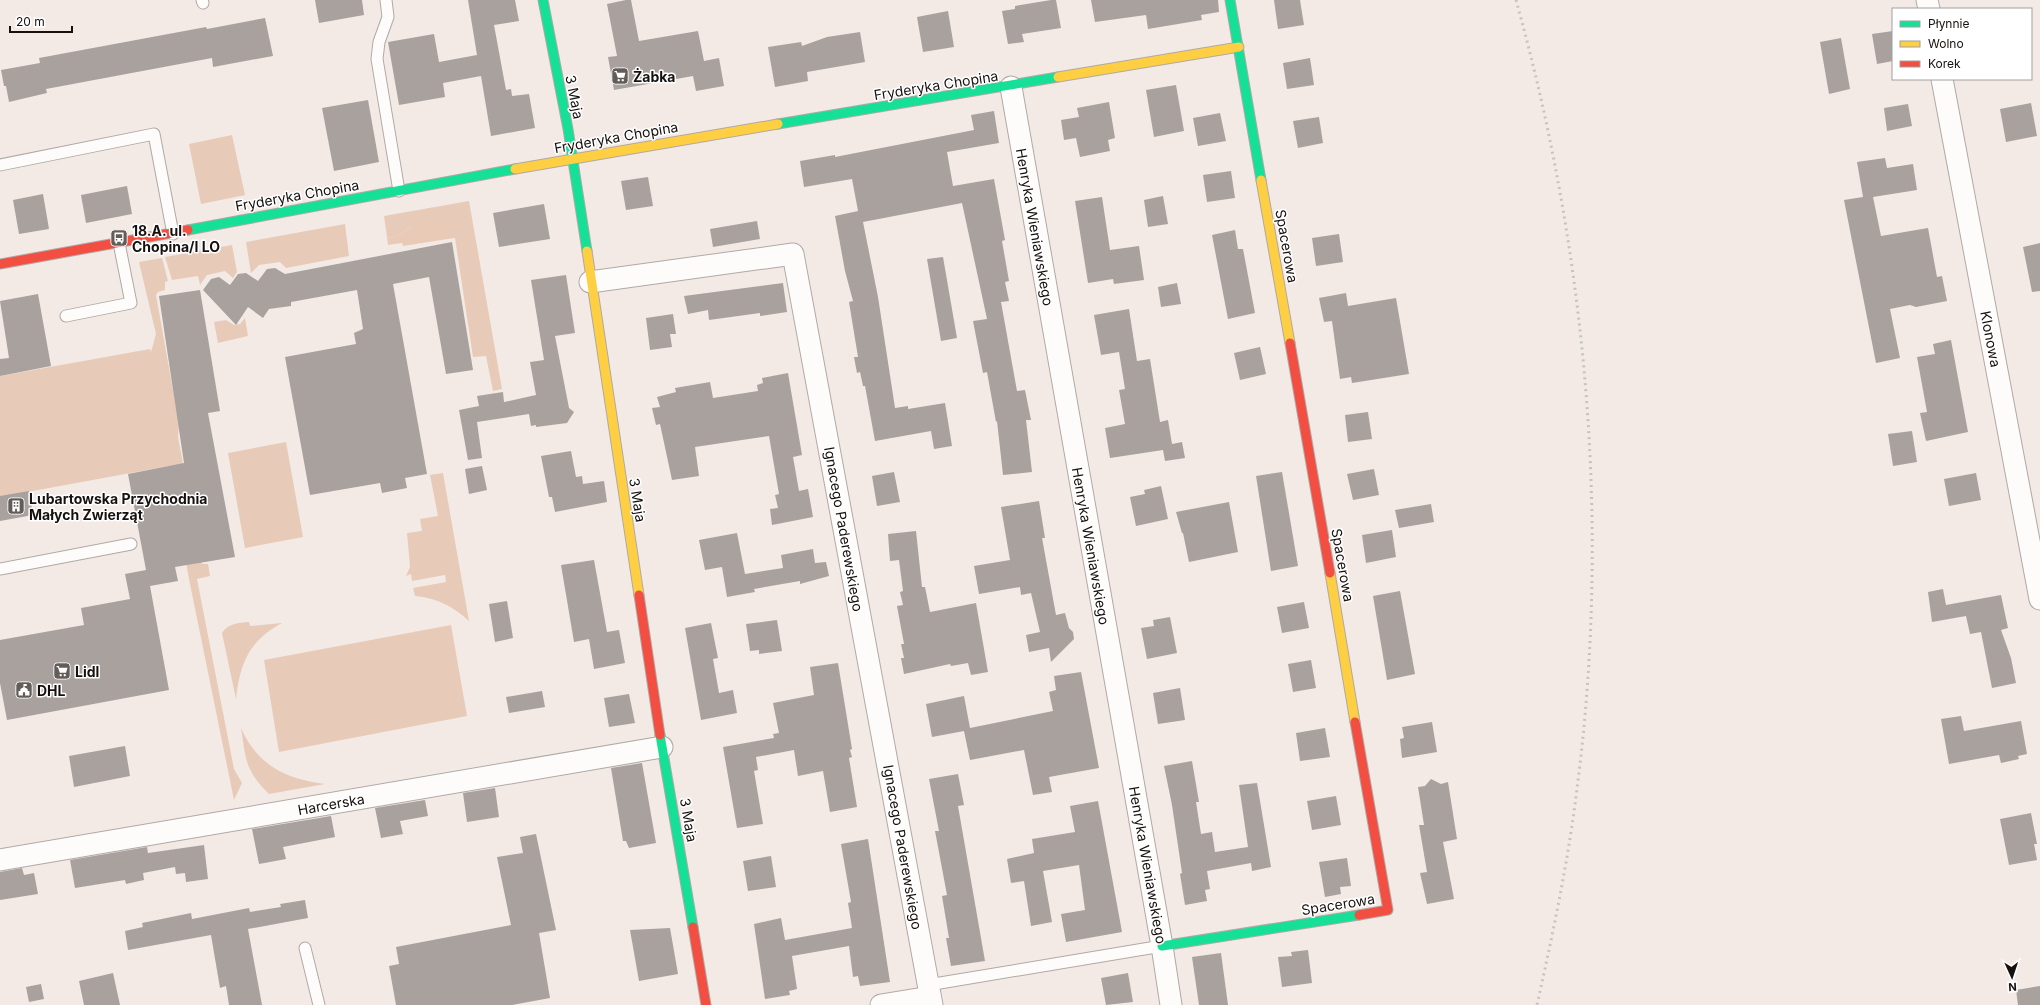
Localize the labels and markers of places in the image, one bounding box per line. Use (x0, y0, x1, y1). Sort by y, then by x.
supermarket icon: Żabka (610, 66, 630, 86)
place label: Żabka (633, 67, 676, 85)
place label: 18.A. ul. Chopina/I LO (132, 222, 220, 255)
bus stop icon: 18.A. ul. Chopina/I LO (109, 228, 129, 248)
place label: Lubartowska Przychodnia Małych Zwierząt (29, 490, 207, 523)
building icon: Lubartowska Przychodnia Małych Zwierząt (6, 496, 26, 516)
supermarket icon: Lidl (52, 661, 72, 681)
place label: Lidl (75, 663, 99, 680)
public building icon: DHL (14, 680, 34, 700)
place label: DHL (37, 682, 66, 699)

